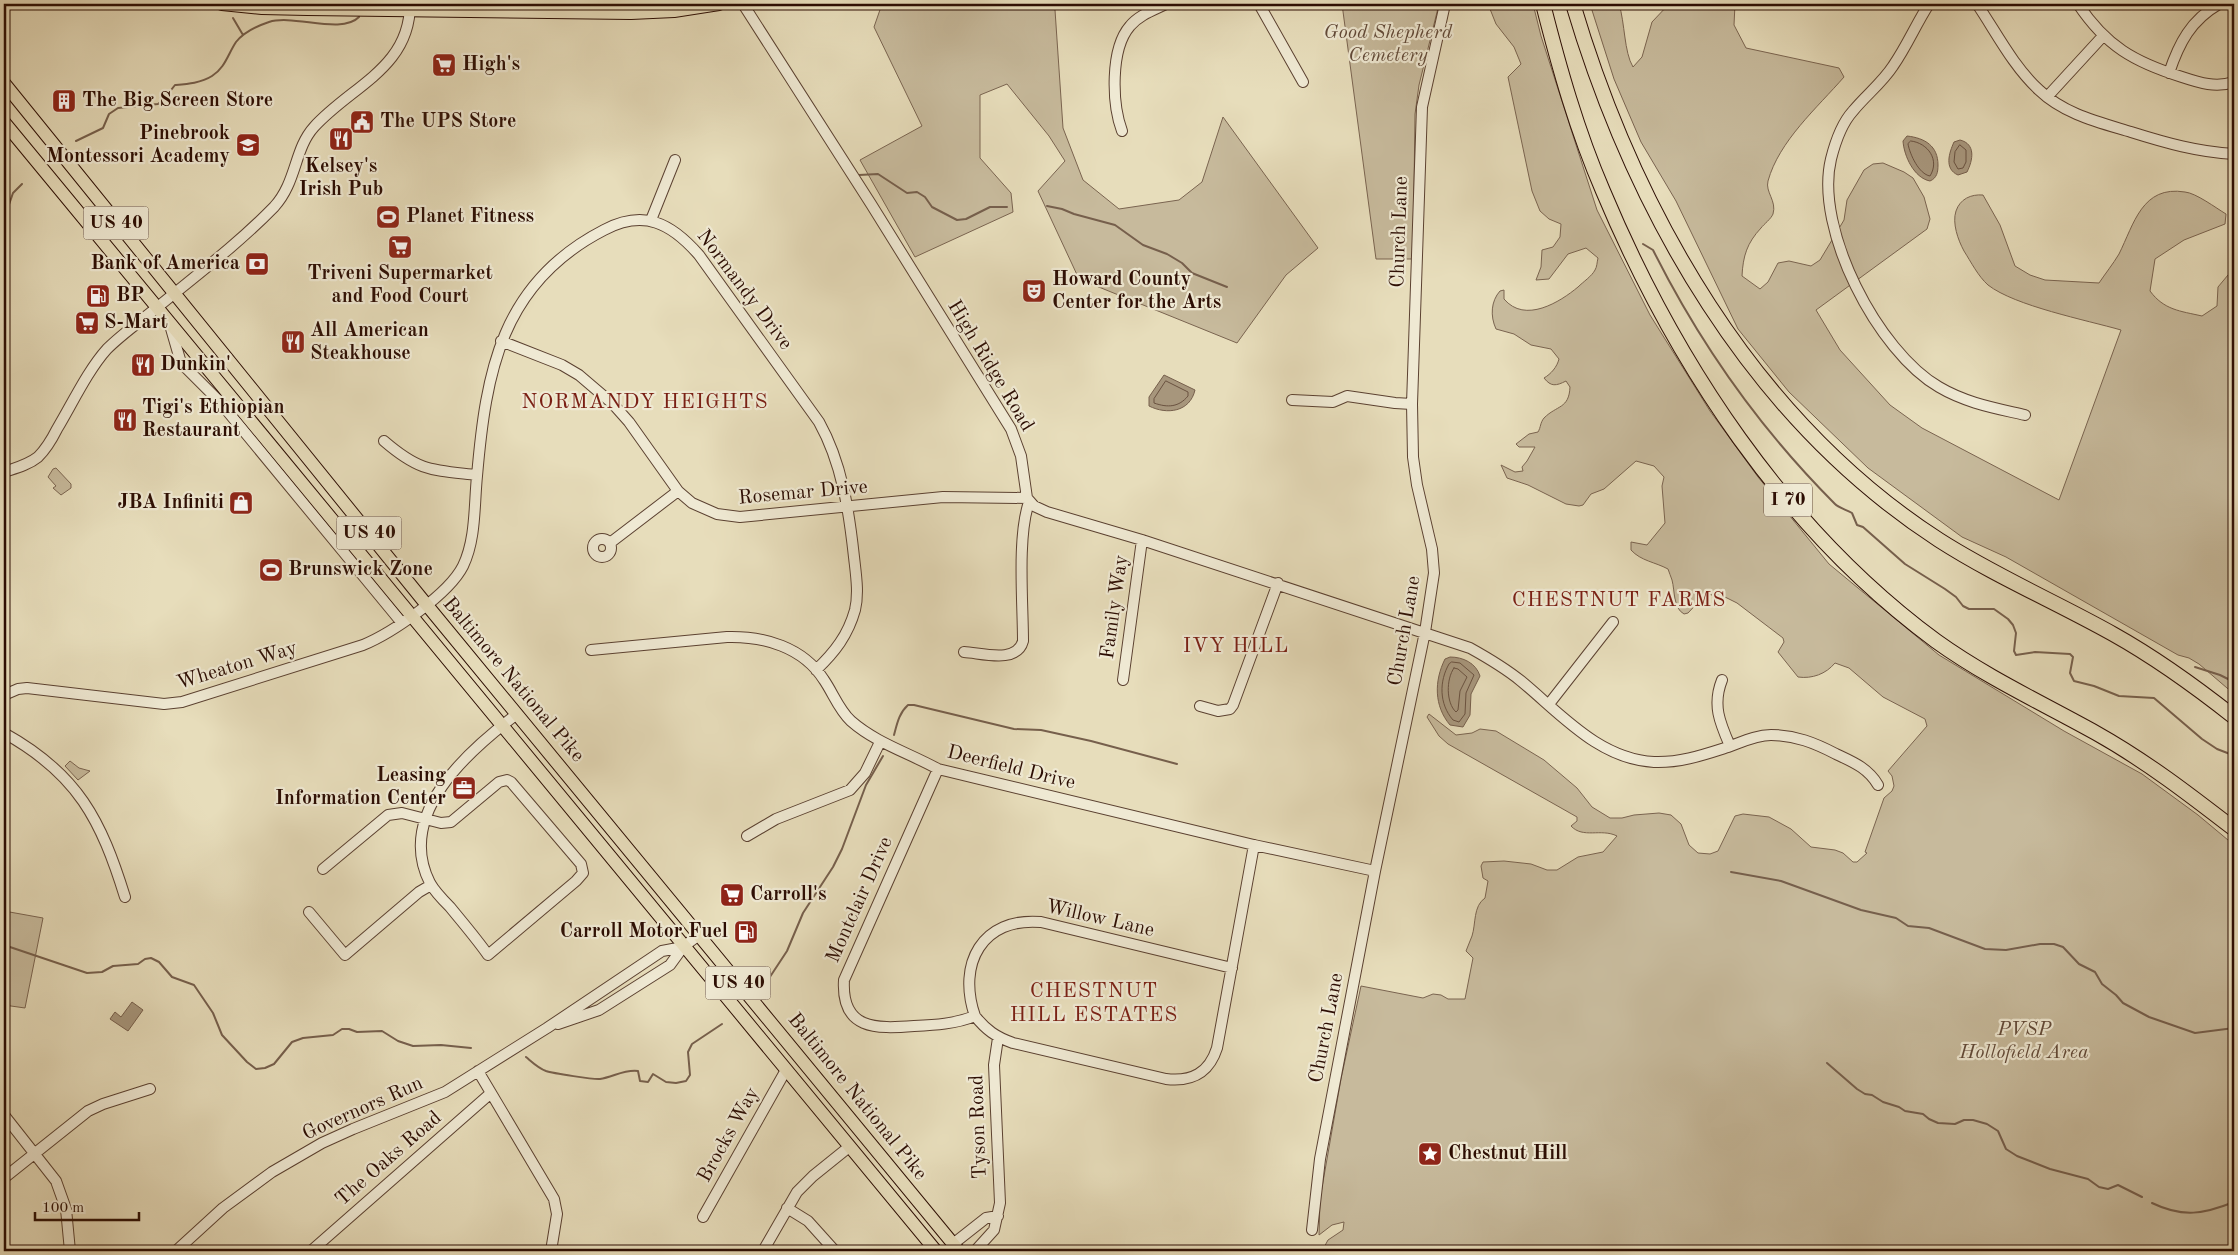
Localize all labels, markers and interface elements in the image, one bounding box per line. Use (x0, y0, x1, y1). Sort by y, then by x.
park label: Good Shepherd Cemetery (1324, 23, 1453, 66)
supermarket icon: High's (431, 52, 457, 78)
place label: High's (462, 55, 520, 75)
building icon: The Big Screen Store (51, 88, 77, 114)
place label: The Big Screen Store (82, 91, 273, 111)
public building icon: The UPS Store (349, 109, 375, 135)
place label: The UPS Store (380, 112, 516, 132)
place label: Pinebrook Montessori Academy (46, 124, 230, 167)
restaurant icon: Kelsey's Irish Pub (328, 126, 354, 152)
school or university icon: Pinebrook Montessori Academy (235, 132, 261, 158)
place label: Kelsey's Irish Pub (299, 157, 383, 200)
street label: Church Lane (1388, 176, 1412, 288)
sports icon: Planet Fitness (375, 204, 401, 230)
road number: US 40 (84, 207, 148, 240)
place label: Planet Fitness (406, 207, 534, 227)
street label: Normandy Drive (692, 226, 796, 354)
supermarket icon: Triveni Supermarket and Food Court (387, 234, 413, 260)
bank icon: Bank of America (244, 251, 270, 277)
place label: Bank of America (90, 254, 240, 274)
place label: Triveni Supermarket and Food Court (307, 264, 493, 307)
place label: Howard County Center for the Arts (1052, 270, 1221, 313)
theatre icon: Howard County Center for the Arts (1021, 278, 1047, 304)
fuel station icon: BP (85, 283, 111, 309)
place label: BP (116, 286, 144, 306)
street label: High Ridge Road (943, 297, 1037, 435)
supermarket icon: S-Mart (74, 310, 100, 336)
place label: S-Mart (104, 313, 168, 333)
place label: All American Steakhouse (310, 321, 429, 364)
restaurant icon: All American Steakhouse (280, 329, 306, 355)
restaurant icon: Dunkin' (130, 352, 156, 378)
place label: Dunkin' (160, 355, 231, 375)
district label: NORMANDY HEIGHTS (521, 392, 769, 413)
place label: Tigi's Ethiopian Restaurant (142, 398, 285, 441)
restaurant icon: Tigi's Ethiopian Restaurant (112, 407, 138, 433)
street label: Rosemar Drive (738, 477, 868, 509)
road number: I 70 (1764, 484, 1812, 516)
shop icon: JBA Infiniti (228, 490, 254, 516)
place label: JBA Infiniti (118, 493, 224, 513)
road number: US 40 (336, 516, 402, 550)
street label: Family Way (1098, 553, 1132, 660)
sports icon: Brunswick Zone (258, 557, 284, 583)
place label: Brunswick Zone (288, 560, 433, 580)
street label: Church Lane (1385, 574, 1425, 688)
district label: CHESTNUT FARMS (1512, 590, 1726, 611)
street label: Baltimore National Pike (438, 594, 588, 766)
district label: IVY HILL (1183, 636, 1289, 657)
street label: Wheaton Way (175, 638, 300, 694)
street label: Deerfield Drive (945, 742, 1077, 794)
place label: Leasing Information Center (275, 766, 446, 809)
office icon: Leasing Information Center (451, 775, 477, 801)
street label: Montclair Drive (823, 834, 897, 966)
supermarket icon: Carroll's (719, 882, 745, 908)
place label: Carroll's (750, 885, 827, 905)
street label: Willow Lane (1044, 897, 1156, 941)
fuel station icon: Carroll Motor Fuel (733, 919, 759, 945)
place label: Carroll Motor Fuel (560, 922, 728, 942)
road number: US 40 (706, 966, 770, 1000)
street label: Church Lane (1307, 971, 1347, 1085)
district label: CHESTNUT HILL ESTATES (1010, 981, 1178, 1026)
street label: Baltimore National Pike (784, 1010, 930, 1184)
park label: PVSP Hollofield Area (1958, 1020, 2089, 1063)
street label: Governors Run (300, 1073, 426, 1144)
street label: Tyson Road (967, 1074, 991, 1180)
street label: Brocks Way (695, 1084, 763, 1186)
street label: The Oaks Road (332, 1108, 446, 1210)
place icon: Chestnut Hill (1417, 1141, 1443, 1167)
place label: Chestnut Hill (1448, 1144, 1567, 1164)
scale bar (35, 1190, 139, 1222)
text: 100 m (42, 1201, 84, 1216)

